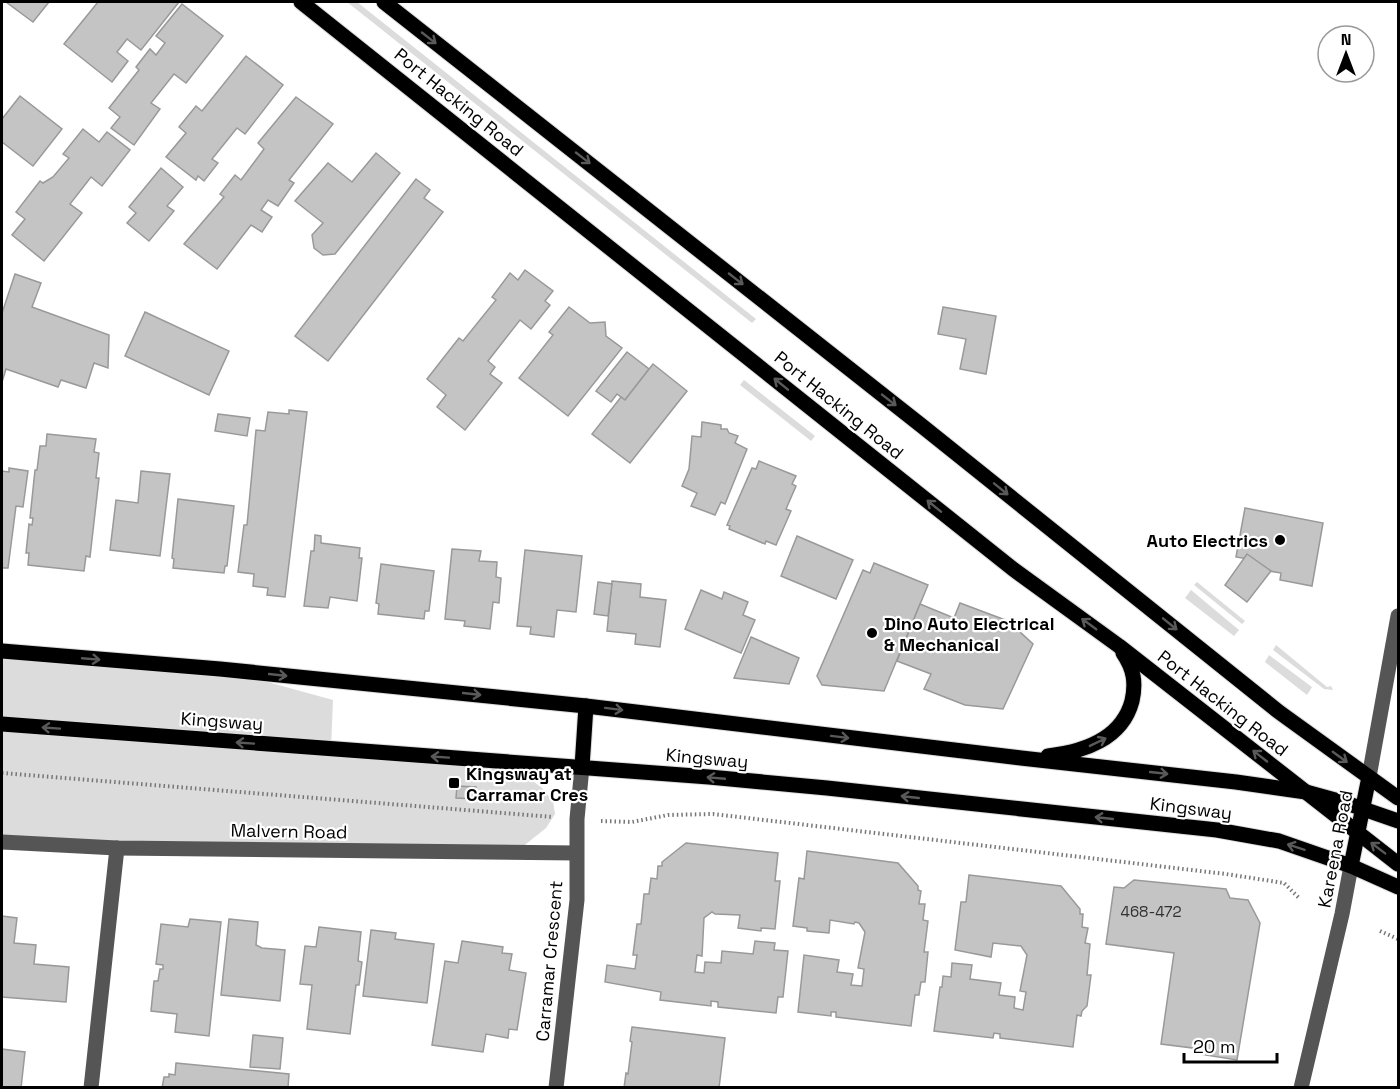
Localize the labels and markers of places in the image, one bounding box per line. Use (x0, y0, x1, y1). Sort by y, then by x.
place label: Auto Electrics (1147, 529, 1268, 552)
marker: Auto Electrics (1273, 533, 1287, 547)
place label: Dino Auto Electrical & Mechanical (884, 612, 1054, 656)
marker: Dino Auto Electrical & Mechanical (865, 626, 879, 640)
place label: Kingsway at Carramar Cres (466, 762, 588, 806)
marker: Kingsway at Carramar Cres (447, 776, 461, 790)

